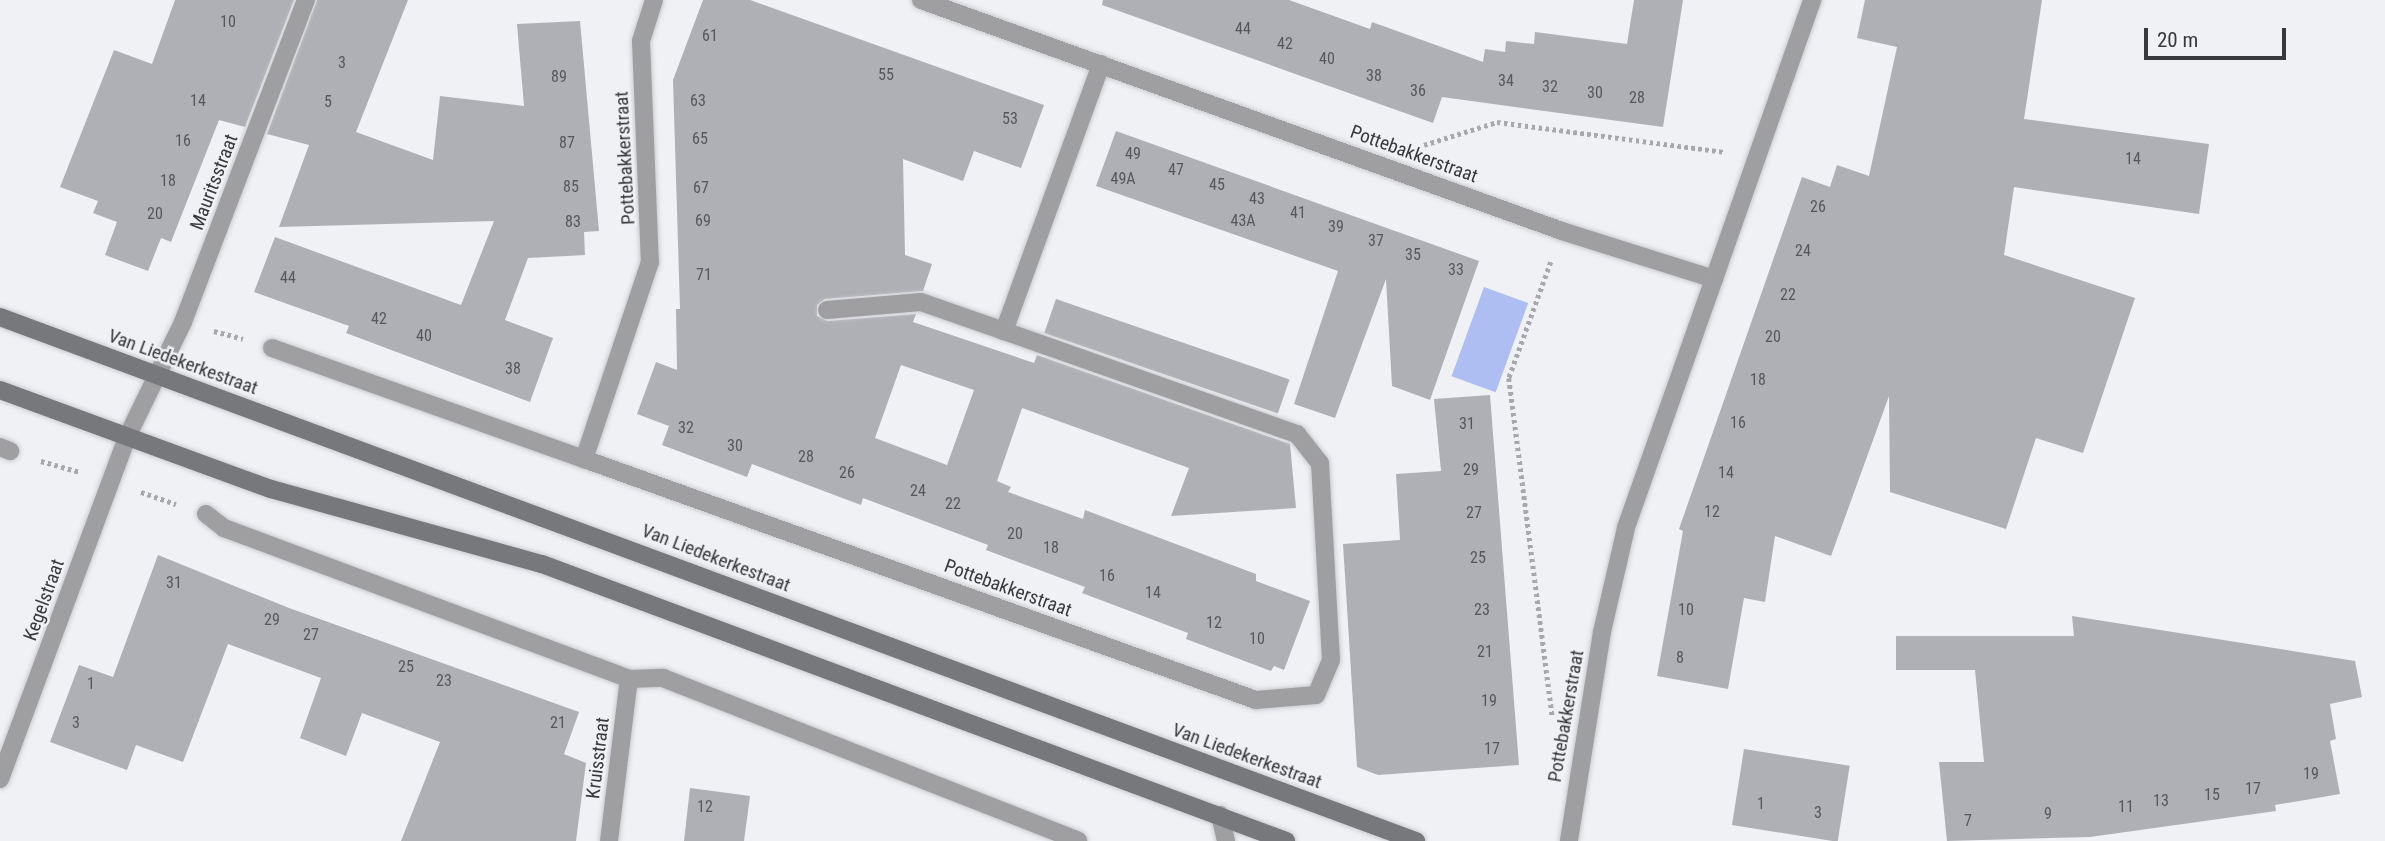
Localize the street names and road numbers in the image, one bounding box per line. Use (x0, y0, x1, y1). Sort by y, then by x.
street label: Pottebakkerstraat (610, 91, 640, 225)
street label: Pottebakkerstraat (1347, 120, 1481, 188)
street label: Mauritsstraat (185, 131, 243, 233)
street label: Van Liedekerkestraat (105, 324, 261, 400)
street label: Van Liedekerkestraat (638, 519, 794, 597)
street label: Pottebakkerstraat (941, 554, 1075, 622)
street label: Kegelstraat (19, 556, 69, 644)
street label: Pottebakkerstraat (1543, 648, 1589, 784)
street label: Kruisstraat (582, 716, 614, 800)
street label: Van Liedekerkestraat (1169, 718, 1325, 794)

